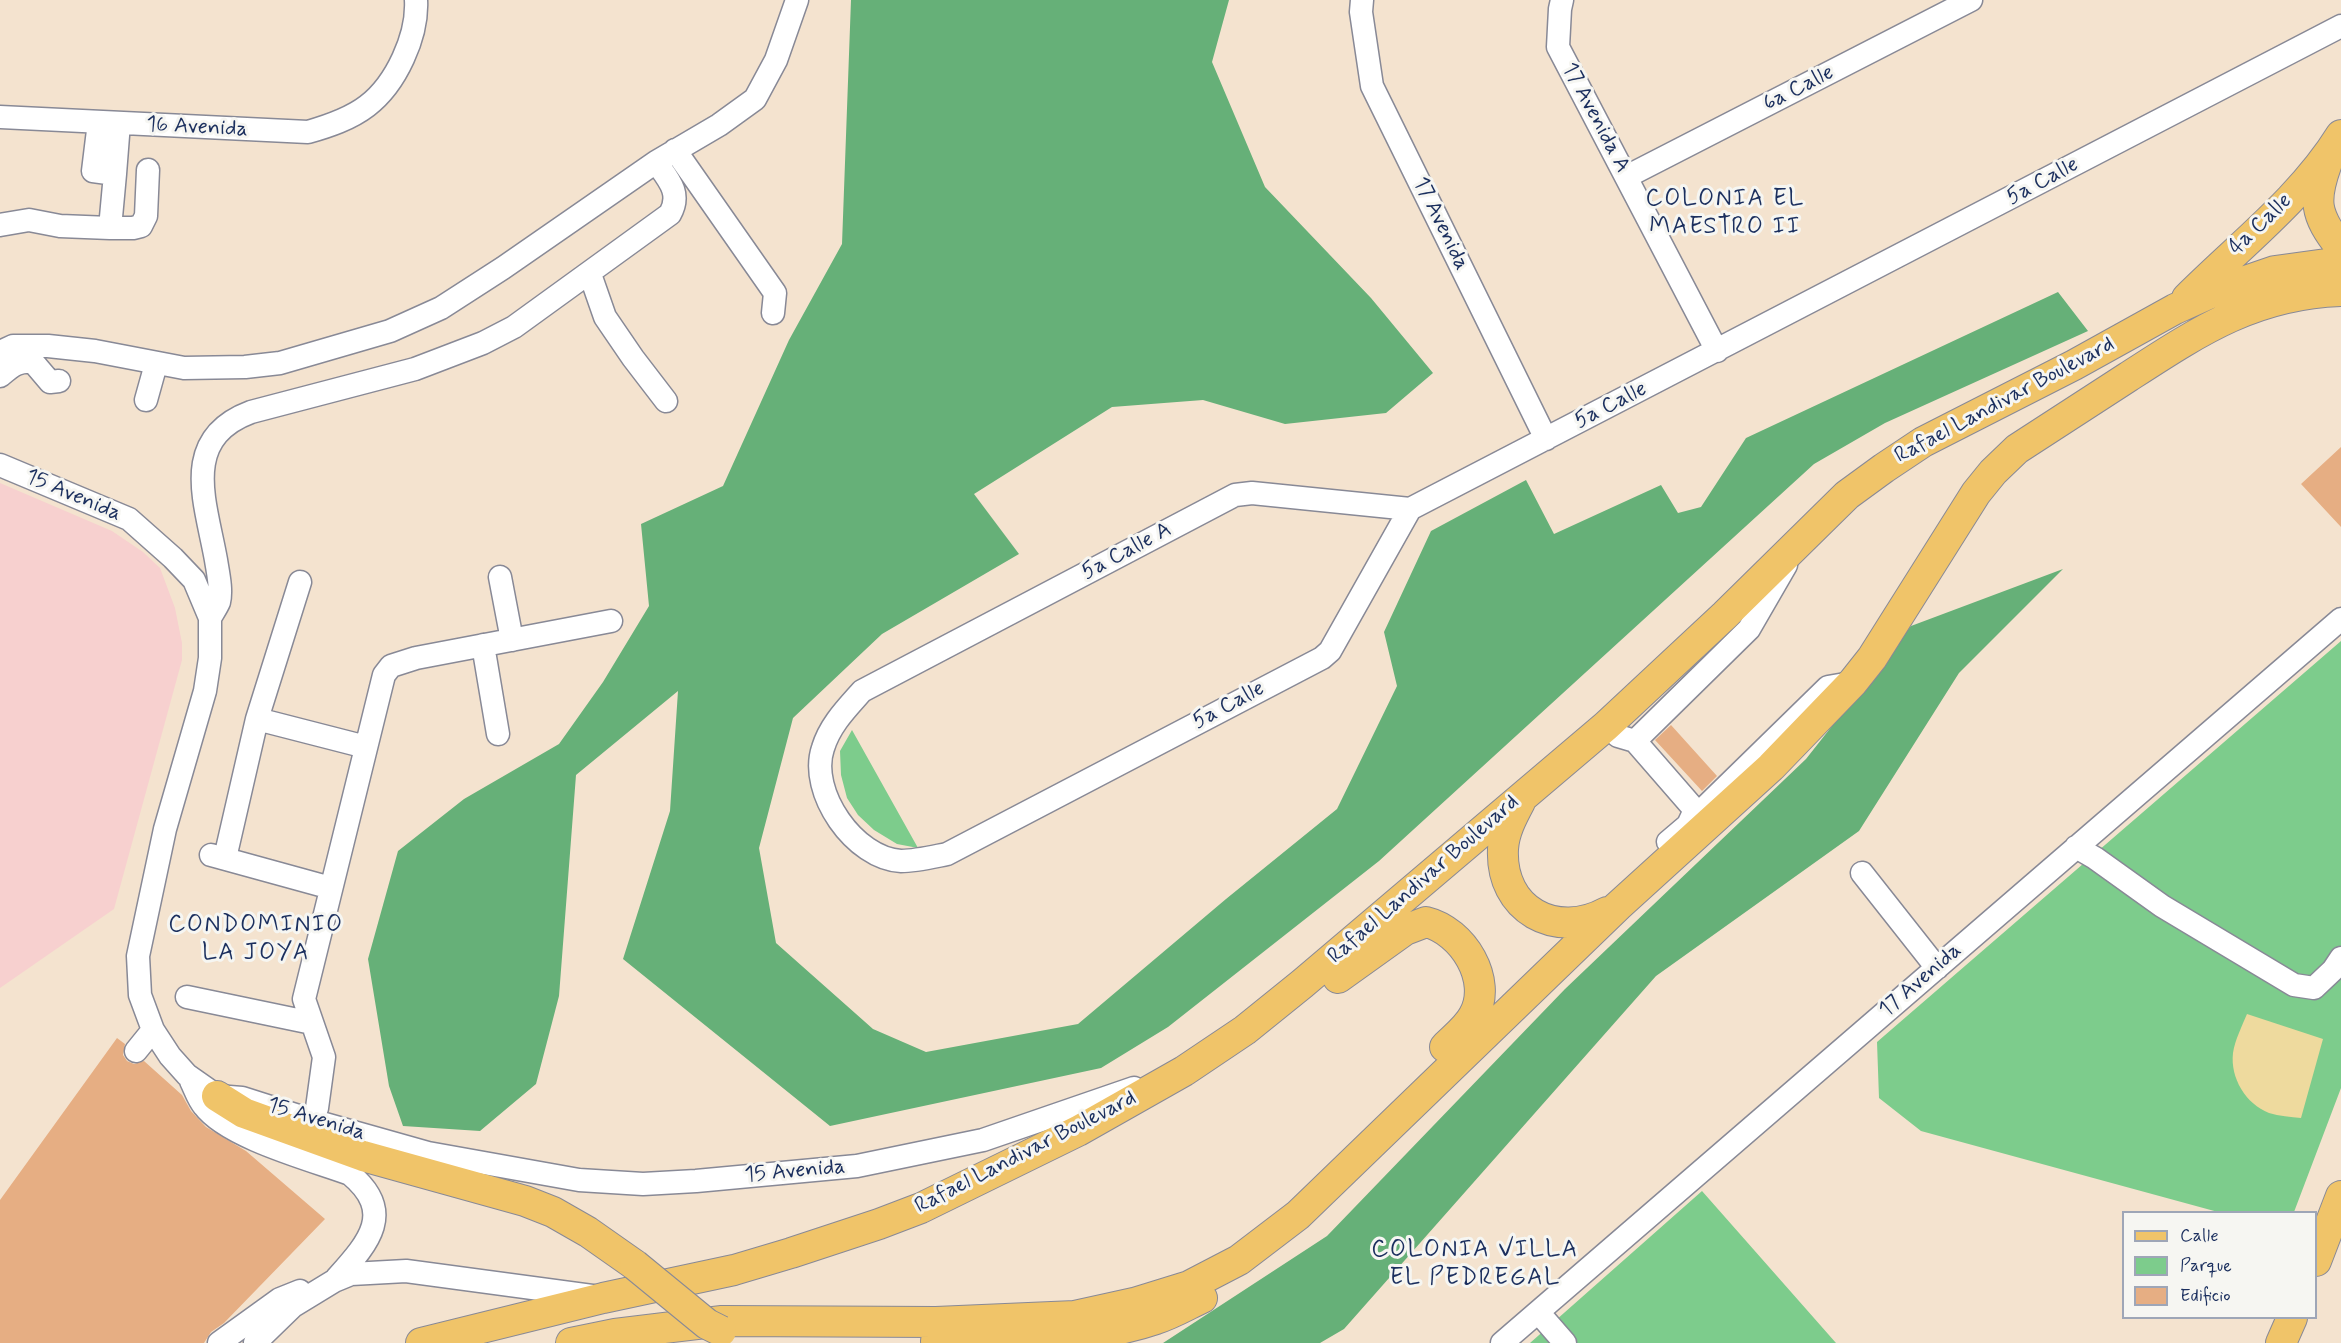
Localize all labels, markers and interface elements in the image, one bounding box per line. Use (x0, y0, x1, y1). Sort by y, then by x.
street label: 17 Avenida A (1555, 58, 1635, 178)
street label: 6a Calle (1759, 60, 1839, 118)
street label: 16 Avenida (145, 112, 249, 144)
street label: 5a Calle (2002, 152, 2084, 212)
street label: 17 Avenida (1406, 173, 1474, 275)
district label: COLONIA EL MAESTRO II (1646, 186, 1804, 242)
street label: 4a Calle (2224, 189, 2298, 261)
street label: Rafael Landivar Boulevard (1891, 332, 2119, 470)
street label: 5a Calle (1570, 377, 1652, 435)
street label: 15 Avenida (21, 464, 125, 528)
street label: 5a Calle A (1078, 517, 1176, 587)
street label: 5a Calle (1188, 676, 1270, 736)
street label: Rafael Landivar Boulevard (1323, 790, 1525, 970)
district label: CONDOMINIO LA JOYA (170, 912, 342, 968)
street label: 17 Avenida (1874, 938, 1968, 1024)
street label: Rafael Landivar Boulevard (911, 1086, 1141, 1220)
street label: 15 Avenida (264, 1093, 368, 1147)
street label: 15 Avenida (743, 1154, 847, 1190)
legend (2122, 1211, 2317, 1319)
text: Calle (2180, 1224, 2219, 1248)
district label: COLONIA VILLA EL PEDREGAL (1377, 1237, 1573, 1293)
text: Parque (2180, 1254, 2232, 1278)
text: Edificio (2180, 1284, 2231, 1308)

